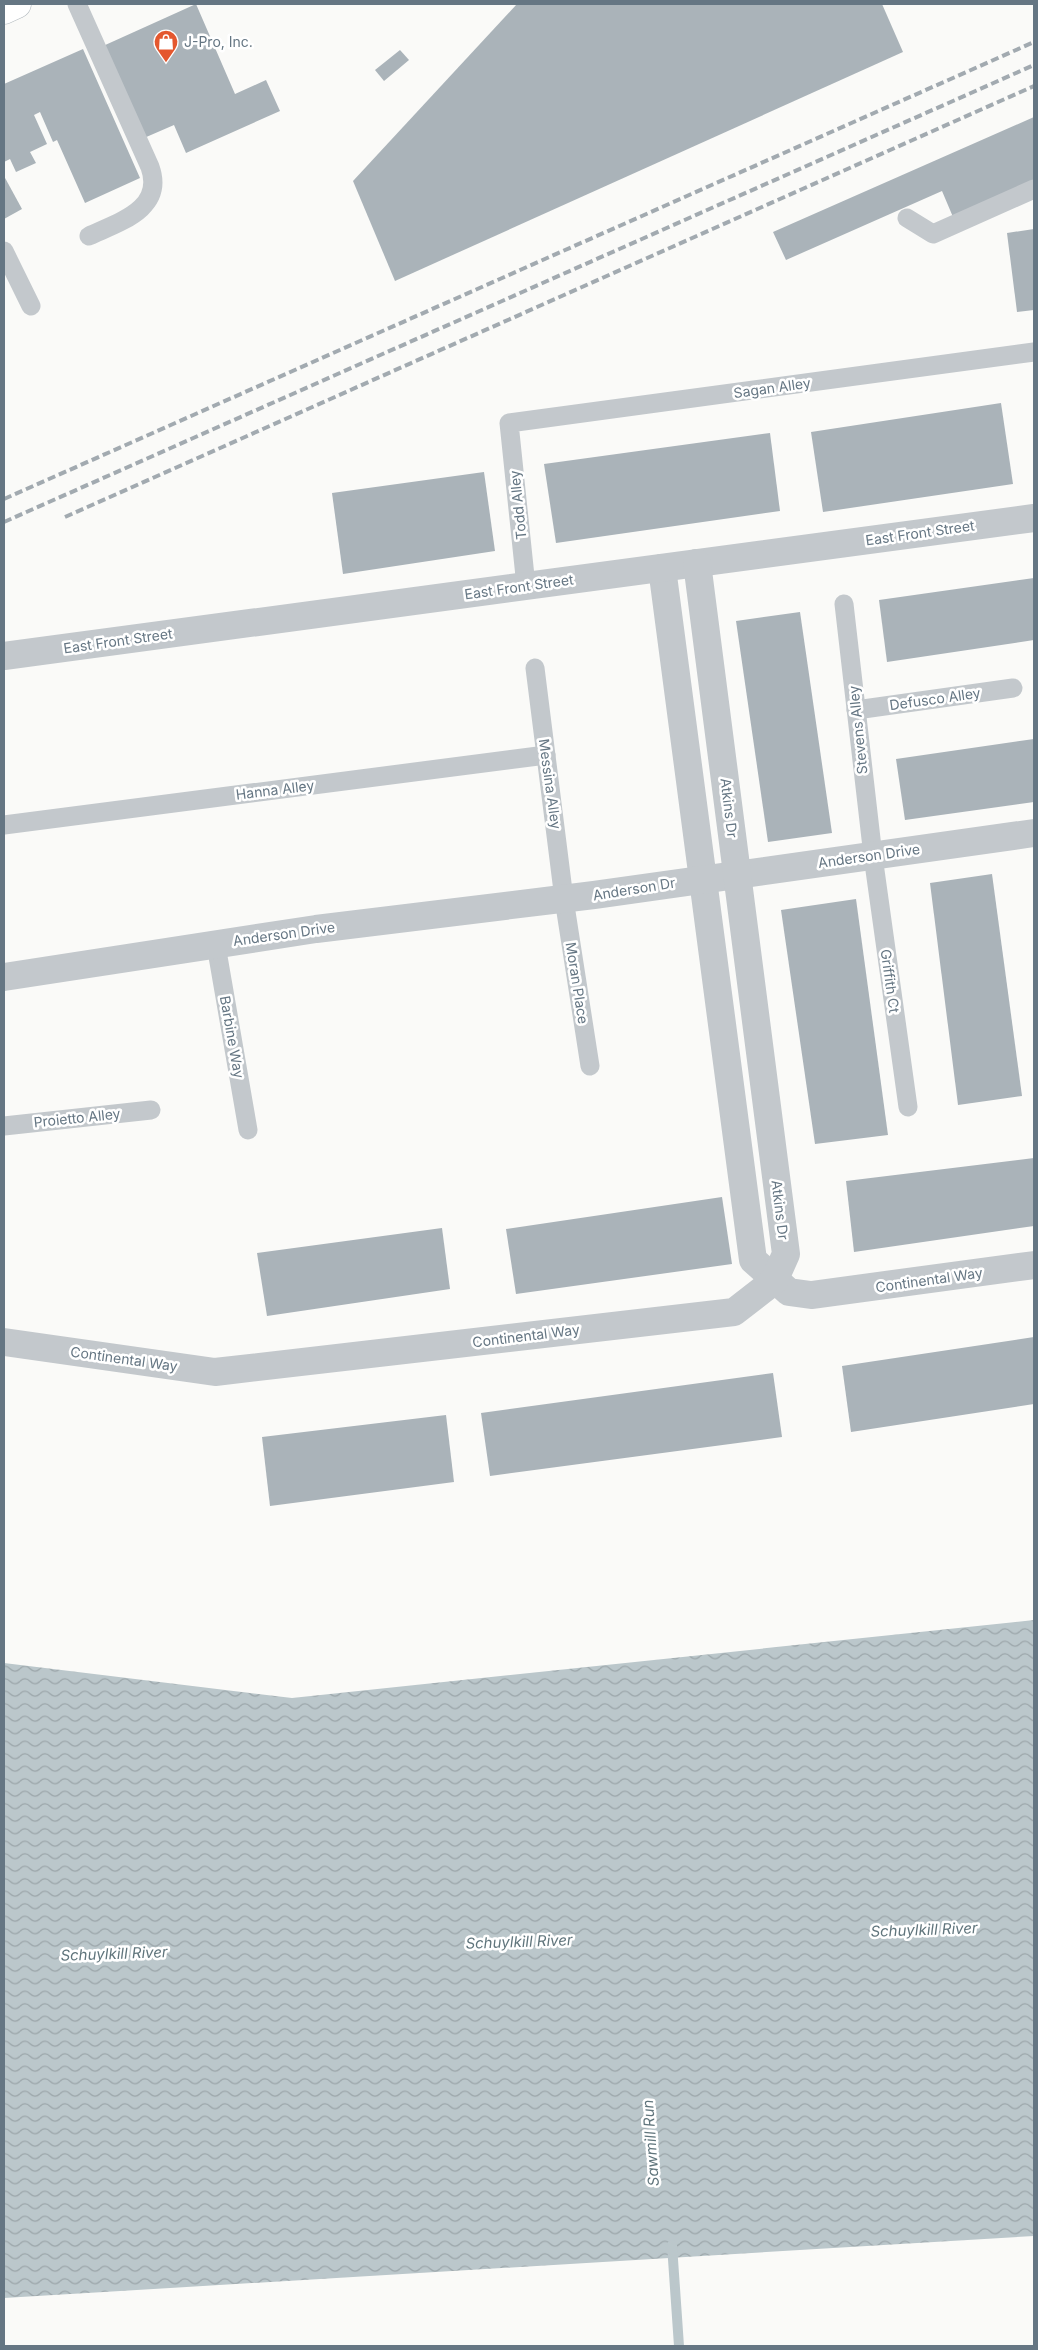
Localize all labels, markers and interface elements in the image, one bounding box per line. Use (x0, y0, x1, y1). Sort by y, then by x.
shop icon: J-Pro, Inc. (153, 29, 179, 63)
place label: J-Pro, Inc. (184, 33, 253, 50)
street label: Sagan Alley (732, 374, 812, 401)
street label: Todd Alley (505, 469, 530, 541)
street label: East Front Street (864, 516, 976, 549)
street label: East Front Street (463, 570, 575, 603)
street label: East Front Street (62, 624, 174, 657)
street label: Defusco Alley (888, 684, 982, 713)
street label: Stevens Alley (844, 685, 871, 775)
street label: Messina Alley (536, 738, 565, 830)
street label: Hanna Alley (235, 776, 315, 803)
street label: Atkins Dr (717, 777, 742, 839)
street label: Anderson Drive (817, 840, 921, 871)
street label: Anderson Dr (591, 874, 676, 903)
street label: Anderson Drive (232, 918, 336, 949)
street label: Moran Place (563, 941, 592, 1025)
street label: Griffith Ct (878, 948, 903, 1014)
street label: Barbine Way (217, 994, 248, 1080)
street label: Proietto Alley (33, 1104, 121, 1131)
street label: Atkins Dr (768, 1179, 793, 1241)
street label: Continental Way (874, 1264, 984, 1295)
street label: Continental Way (471, 1320, 581, 1351)
street label: Continental Way (69, 1343, 179, 1374)
water label: Schuylkill River (870, 1918, 978, 1941)
water label: Schuylkill River (465, 1930, 573, 1953)
water label: Schuylkill River (60, 1942, 168, 1965)
water label: Sawmill Run (638, 2099, 663, 2187)

